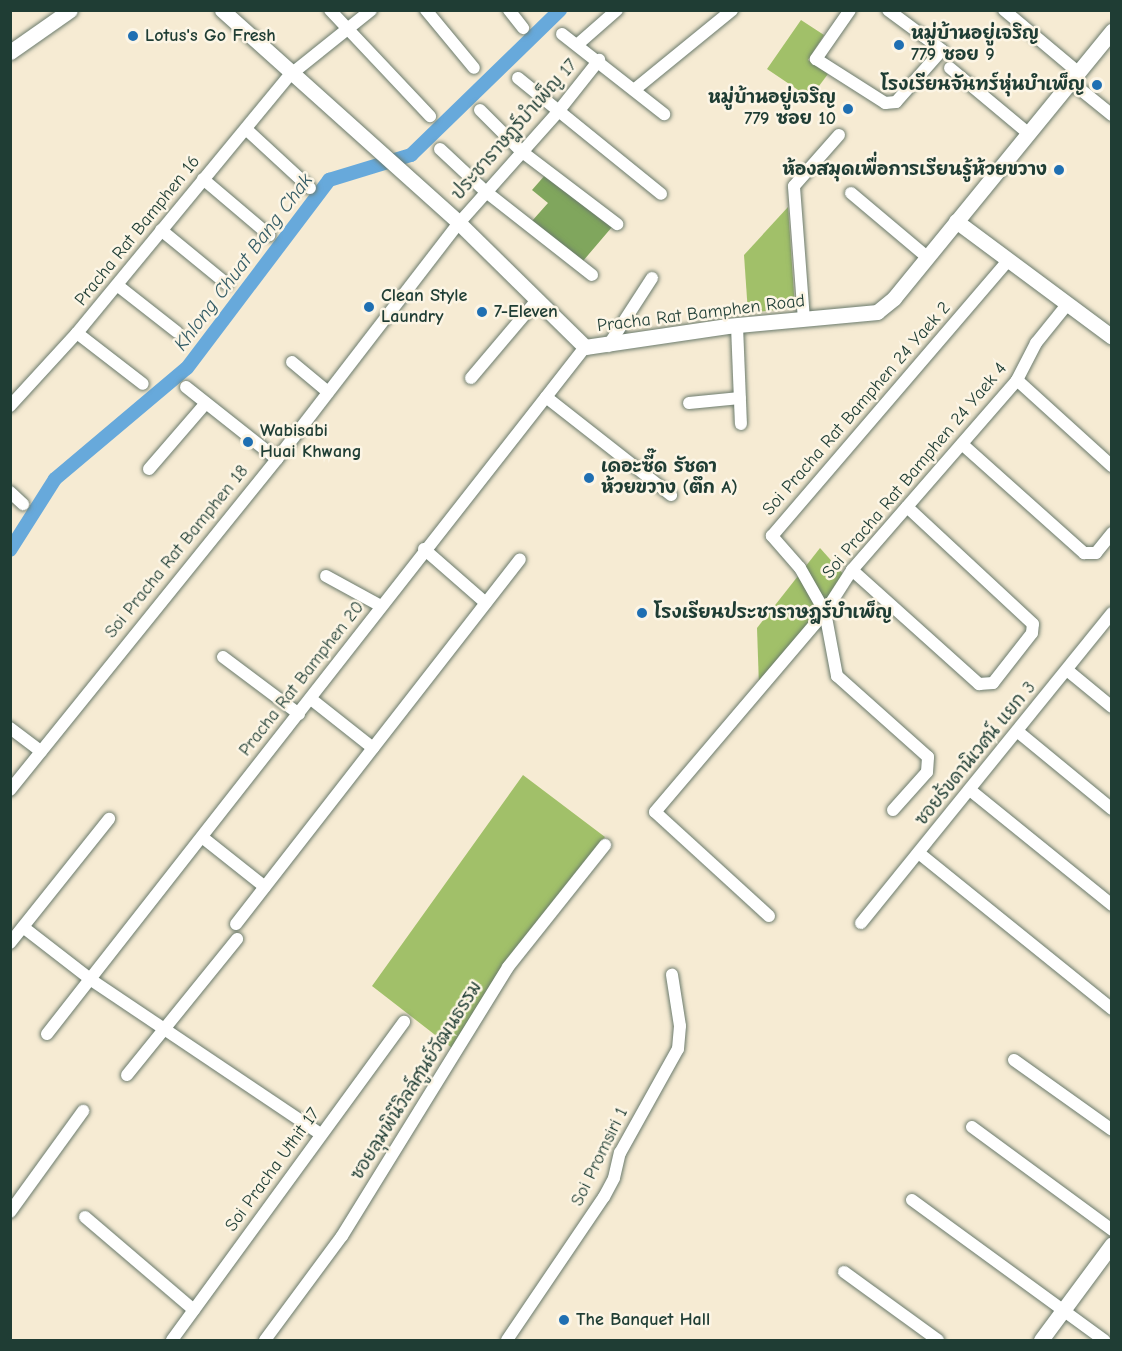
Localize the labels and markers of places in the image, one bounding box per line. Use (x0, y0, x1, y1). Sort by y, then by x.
place label: หมู่บ้านอยู่เจริญ 779 ซอย 9 (911, 24, 1039, 66)
place label: Lotus's Go Fresh (145, 25, 276, 47)
marker: Lotus's Go Fresh (126, 29, 140, 43)
marker: หมู่บ้านอยู่เจริญ 779 ซอย 9 (892, 38, 906, 52)
place label: โรงเรียนจันทร์หุ่นบำเพ็ญ (881, 74, 1085, 96)
marker: โรงเรียนจันทร์หุ่นบำเพ็ญ (1090, 78, 1104, 92)
place label: หมู่บ้านอยู่เจริญ 779 ซอย 10 (708, 88, 836, 130)
marker: หมู่บ้านอยู่เจริญ 779 ซอย 10 (841, 102, 855, 116)
place label: ห้องสมุดเพื่อการเรียนรู้ห้วยขวาง (782, 159, 1047, 181)
marker: ห้องสมุดเพื่อการเรียนรู้ห้วยขวาง (1052, 163, 1066, 177)
place label: Clean Style Laundry (381, 286, 467, 328)
marker: Clean Style Laundry (362, 300, 376, 314)
place label: 7-Eleven (494, 301, 558, 323)
marker: 7-Eleven (475, 305, 489, 319)
place label: Wabisabi Huai Khwang (260, 421, 362, 464)
marker: Wabisabi Huai Khwang (241, 435, 255, 449)
place label: เดอะซี๊ด รัชดา ห้วยขวาง (ตึก A) (601, 457, 738, 500)
marker: เดอะซี๊ด รัชดา ห้วยขวาง (ตึก A) (582, 471, 596, 485)
place label: โรงเรียนประชาราษฎร์บำเพ็ญ (654, 602, 892, 624)
marker: โรงเรียนประชาราษฎร์บำเพ็ญ (635, 606, 649, 620)
place label: The Banquet Hall (576, 1309, 710, 1331)
marker: The Banquet Hall (557, 1313, 571, 1327)

